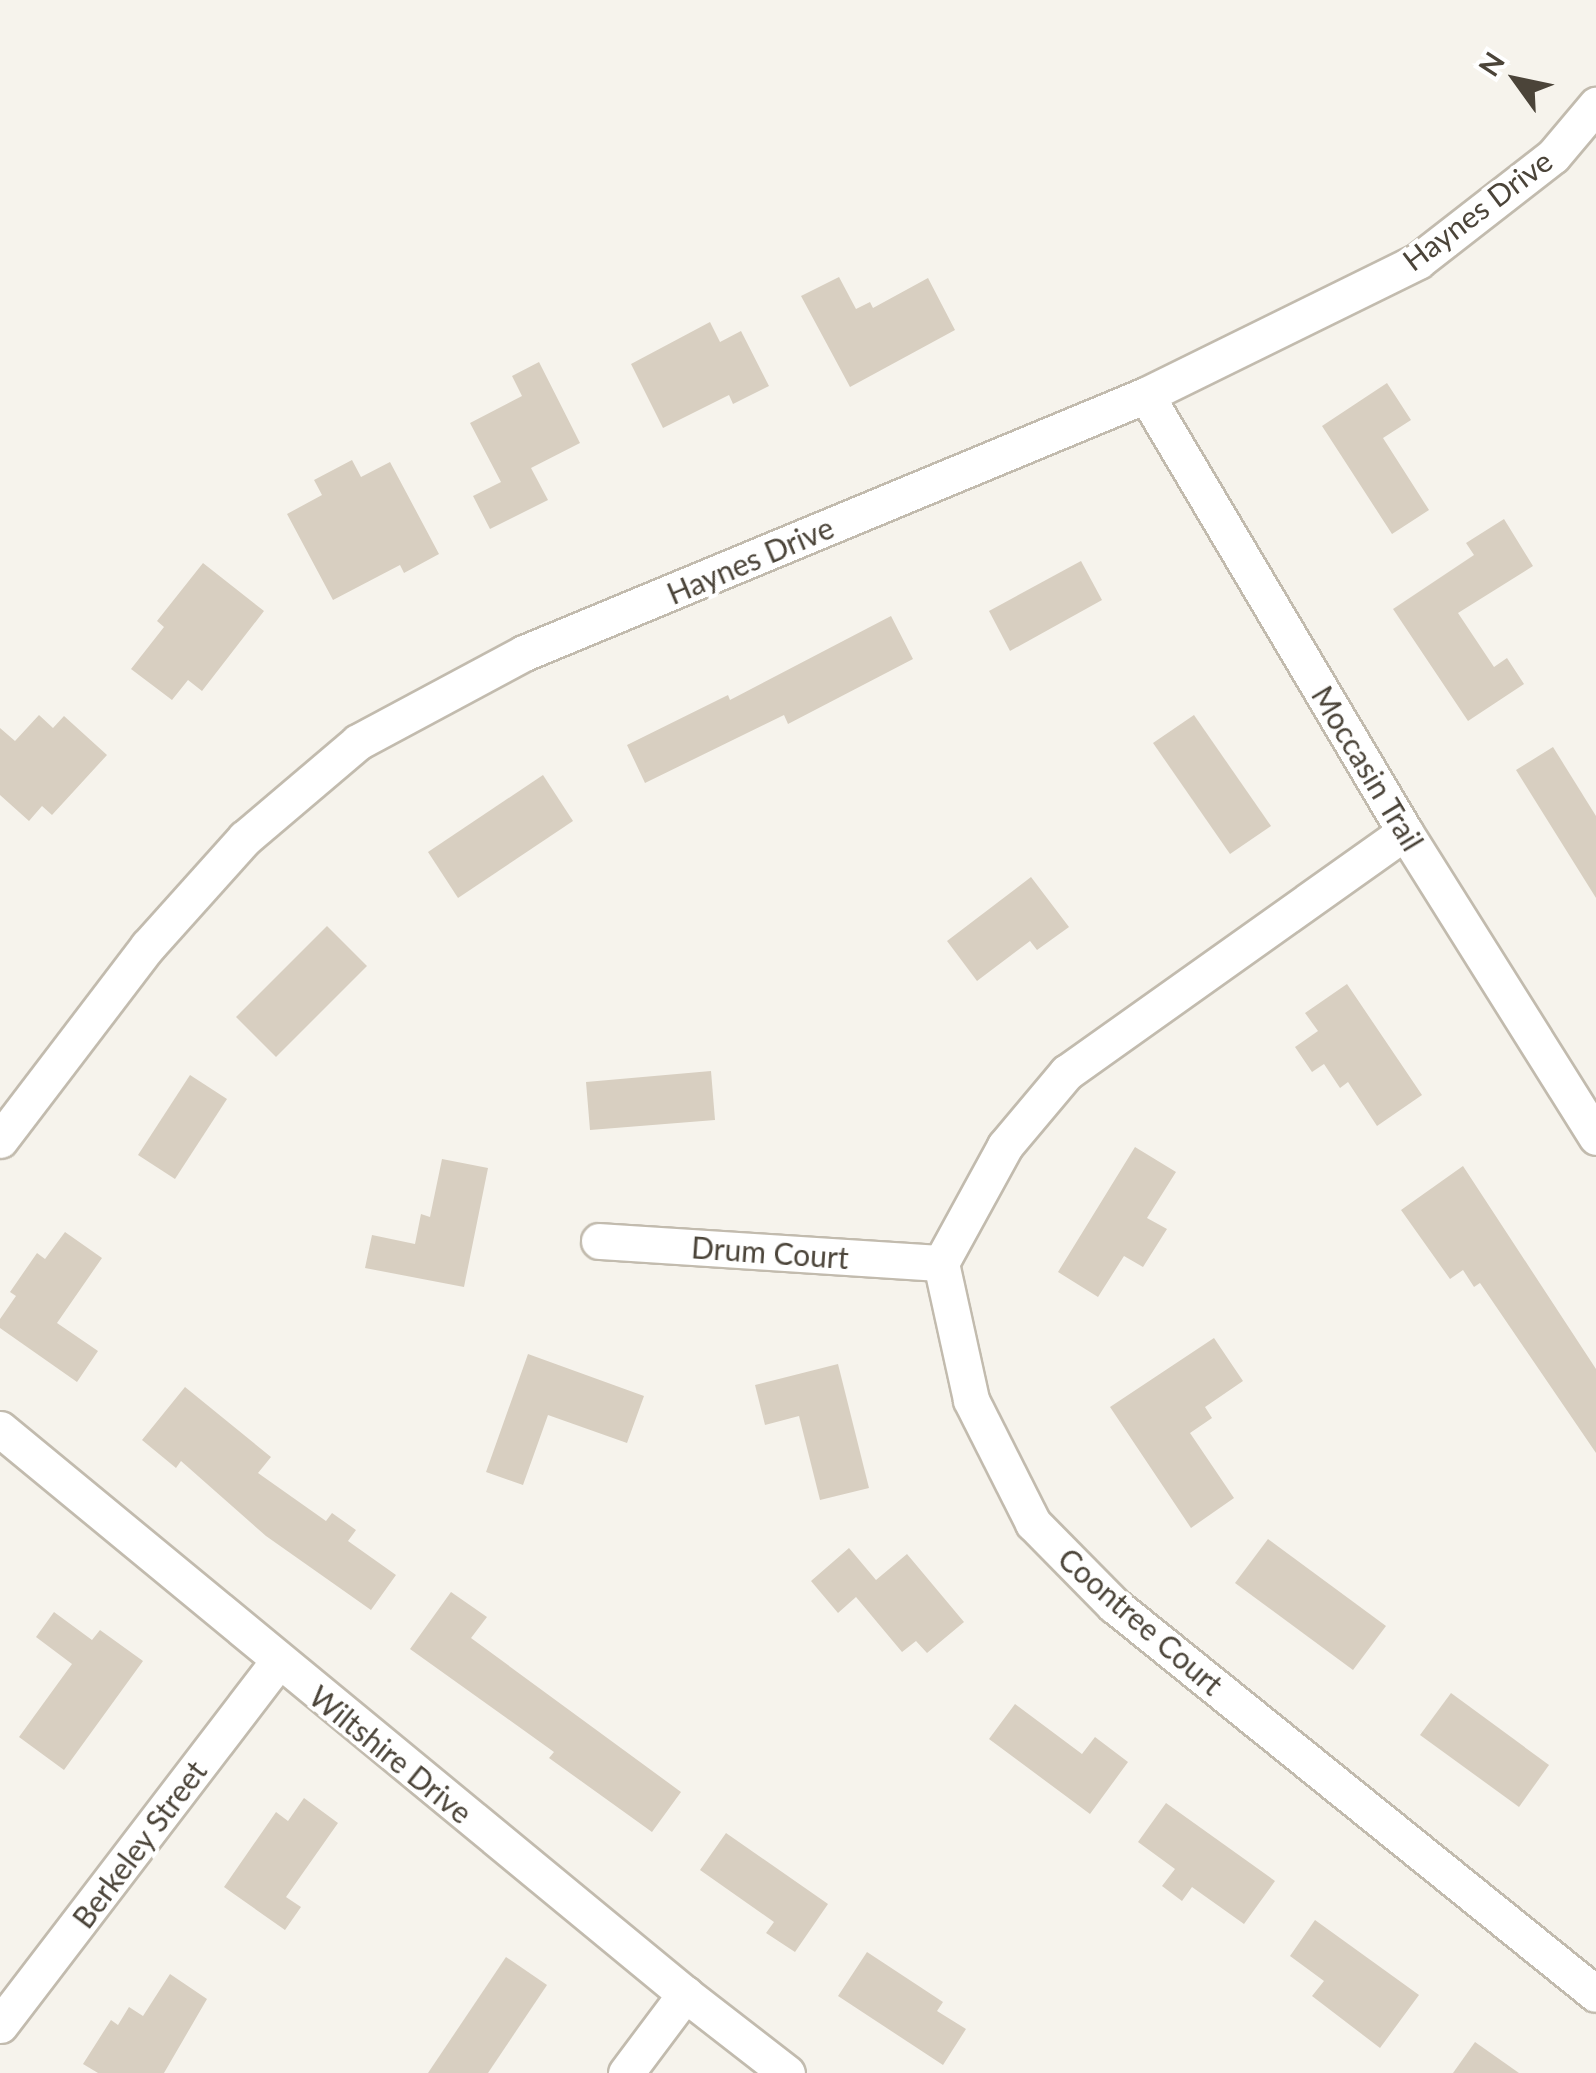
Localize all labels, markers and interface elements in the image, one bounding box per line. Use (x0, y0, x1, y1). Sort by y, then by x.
north arrow (1466, 30, 1566, 130)
text: N (1471, 45, 1511, 82)
street label: Haynes Drive (1395, 142, 1559, 278)
street label: Haynes Drive (661, 509, 839, 611)
street label: Moccasin Trail (1305, 679, 1431, 857)
street label: Drum Court (690, 1229, 850, 1275)
street label: Coontree Court (1052, 1540, 1230, 1702)
street label: Wiltshire Drive (303, 1678, 479, 1830)
street label: Berkeley Street (64, 1753, 214, 1935)

